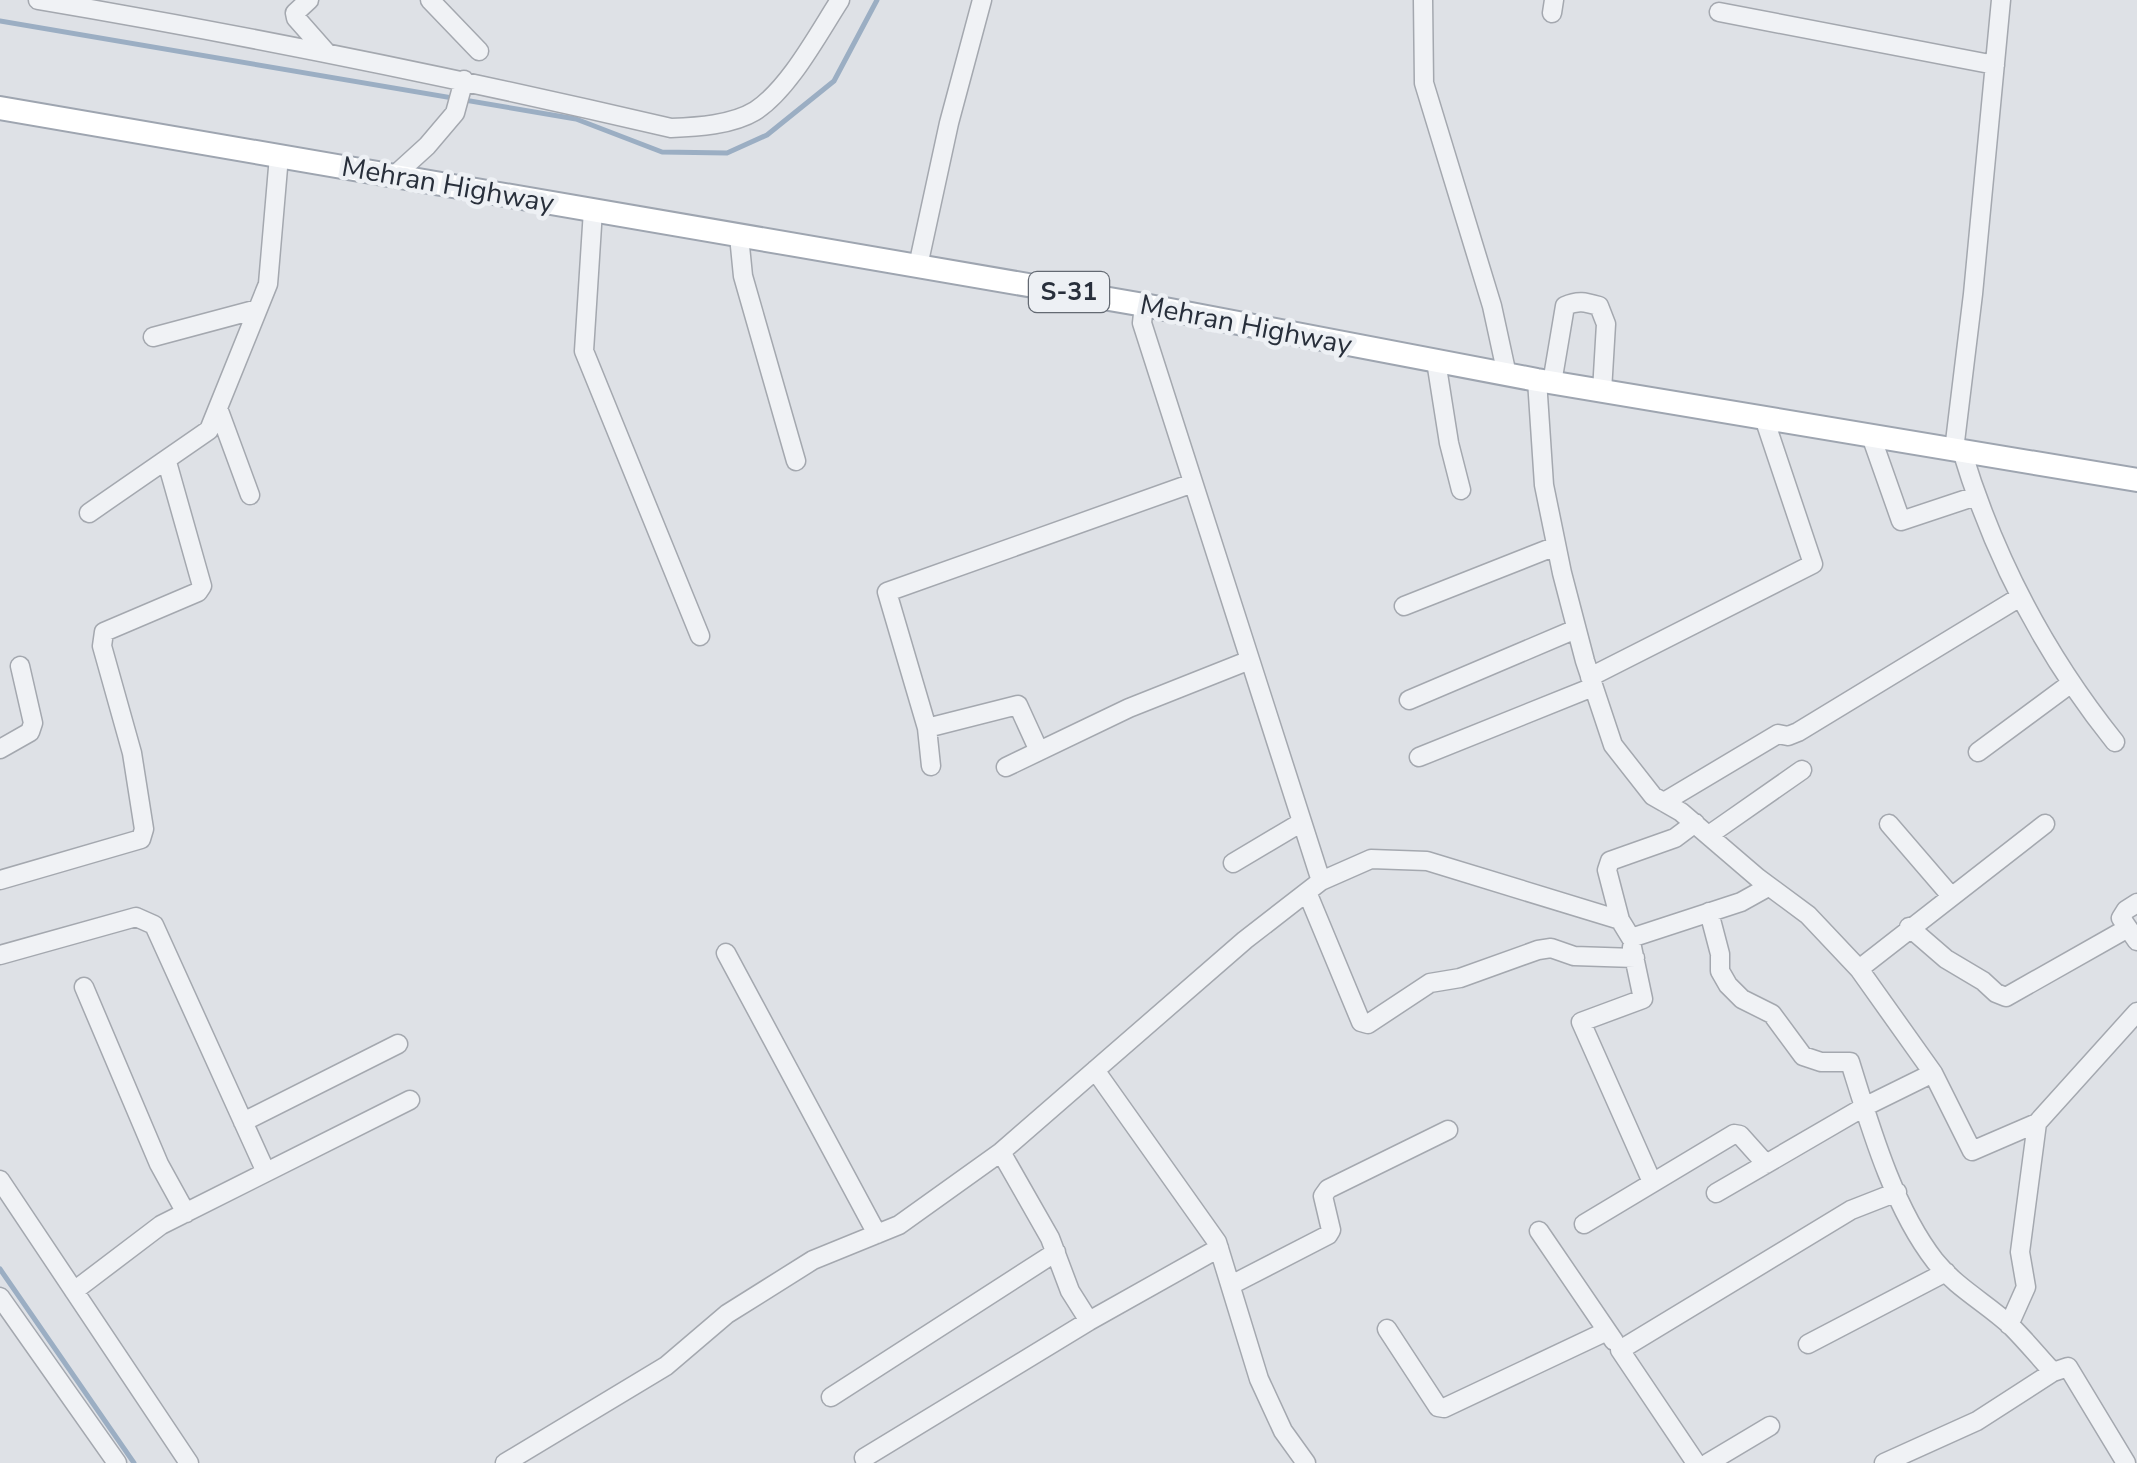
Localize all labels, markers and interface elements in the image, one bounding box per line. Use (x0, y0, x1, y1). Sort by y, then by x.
street label: Mehran Highway (339, 148, 558, 222)
road number: S-31 (1029, 272, 1109, 312)
street label: Mehran Highway (1137, 286, 1356, 364)

